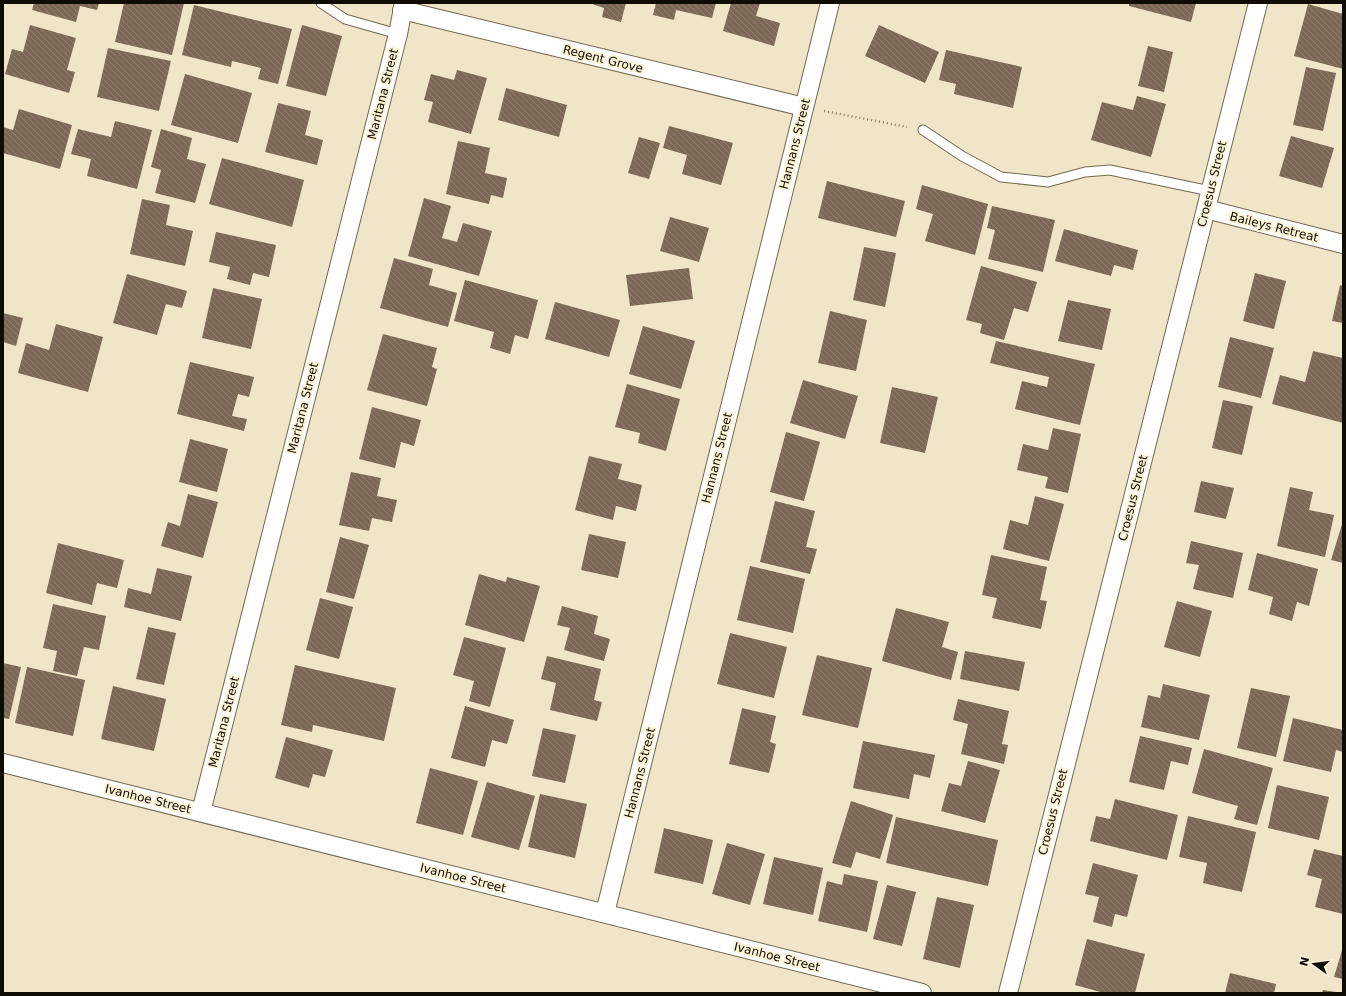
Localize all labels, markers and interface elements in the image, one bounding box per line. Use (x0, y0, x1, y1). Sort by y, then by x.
street label: Regent Grove (561, 42, 645, 76)
street label: Maritana Street (365, 47, 401, 141)
street label: Hannans Street (777, 97, 813, 191)
street label: Croesus Street (1195, 139, 1230, 228)
street label: Baileys Retreat (1228, 209, 1320, 245)
street label: Maritana Street (285, 361, 321, 455)
street label: Hannans Street (699, 411, 735, 505)
street label: Croesus Street (1116, 453, 1151, 542)
street label: Maritana Street (206, 675, 242, 769)
street label: Hannans Street (622, 726, 658, 820)
street label: Croesus Street (1036, 767, 1071, 856)
street label: Ivanhoe Street (104, 782, 193, 817)
street label: Ivanhoe Street (419, 861, 508, 896)
street label: Ivanhoe Street (733, 940, 822, 975)
north arrow (1294, 944, 1334, 984)
text: N (1297, 956, 1312, 968)

